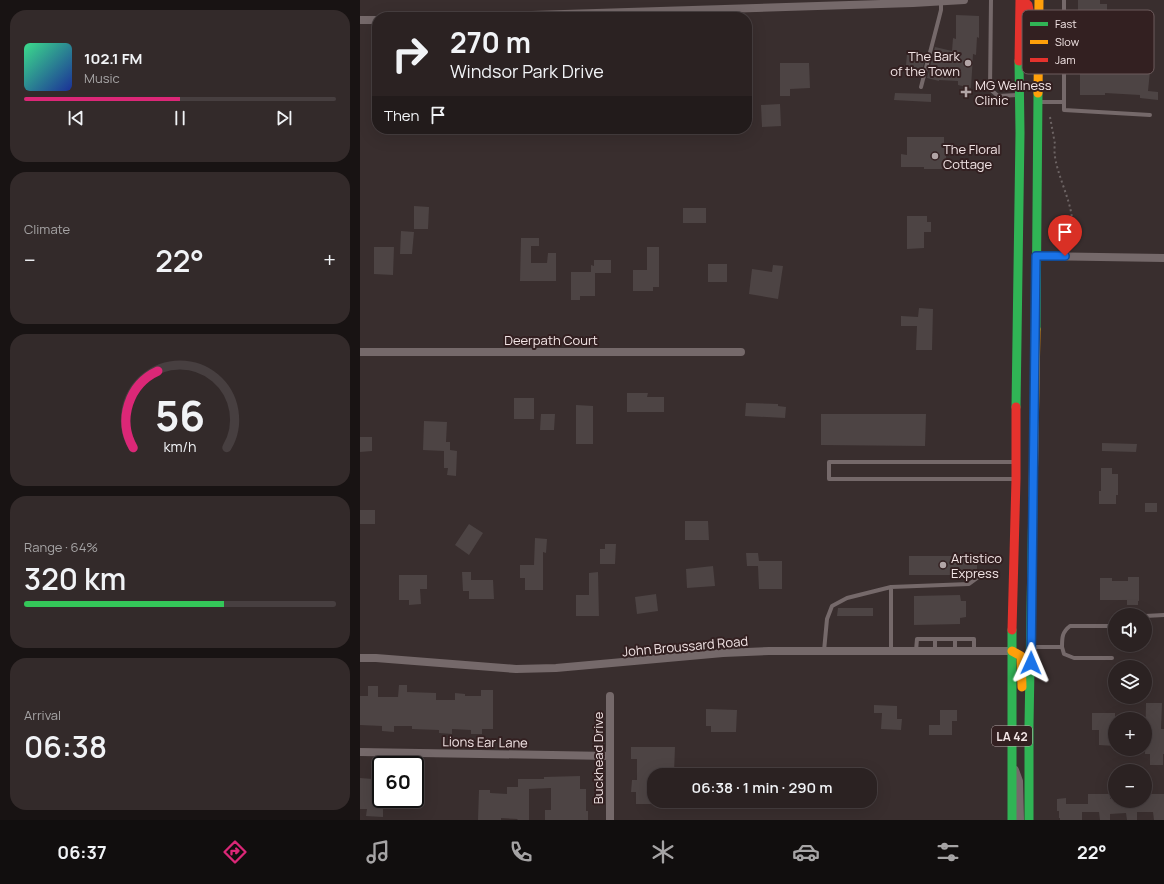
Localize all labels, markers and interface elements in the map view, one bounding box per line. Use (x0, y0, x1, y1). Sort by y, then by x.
legend (1022, 10, 1154, 74)
text: Fast (1055, 16, 1077, 31)
text: 270 m (450, 23, 531, 61)
icon: right (384, 28, 436, 80)
text: Slow (1055, 34, 1080, 49)
place label: The Bark of the Town (890, 47, 961, 80)
text: 102.1 FM (84, 48, 142, 69)
text: Jam (1055, 52, 1076, 67)
marker: The Bark of the Town (963, 58, 973, 68)
text: Windsor Park Drive (450, 59, 604, 83)
text: Music (84, 69, 120, 87)
place label: MG Wellness Clinic (975, 76, 1052, 109)
marker: MG Wellness Clinic (960, 86, 972, 98)
icon: arrive (427, 104, 449, 126)
text: Then (384, 105, 419, 126)
icon: previous (65, 107, 87, 129)
icon: pause (169, 107, 191, 129)
icon: next (273, 107, 295, 129)
place label: The Floral Cottage (943, 140, 1001, 173)
marker: The Floral Cottage (930, 151, 940, 161)
pin (1048, 215, 1082, 256)
text: Climate (24, 220, 70, 238)
icon: arrive (1054, 221, 1076, 243)
text: 22° (155, 240, 204, 281)
text: − (24, 245, 36, 275)
text: + (323, 245, 336, 275)
street label: Deerpath Court (504, 331, 598, 349)
text: 56 (155, 387, 205, 443)
text: km/h (163, 437, 197, 456)
text: Range · 64% (24, 538, 98, 556)
place label: Artistico Express (951, 549, 1002, 582)
text: 320 km (24, 558, 126, 599)
marker: Artistico Express (938, 560, 948, 570)
map controls (1108, 608, 1152, 808)
button: sound (1108, 608, 1152, 652)
street label: John Broussard Road (621, 632, 749, 660)
position arrow (1010, 642, 1052, 684)
button: layers (1108, 660, 1152, 704)
text: Arrival (24, 706, 61, 724)
street label: Buckhead Drive (589, 711, 607, 804)
button: + (1108, 712, 1152, 756)
text: 06:38 (24, 726, 107, 767)
road number: LA 42 (992, 726, 1032, 746)
street label: Lions Ear Lane (442, 732, 528, 752)
speed limit sign: 60 (372, 756, 424, 808)
button: − (1108, 764, 1152, 808)
text: 06:38 · 1 min · 290 m (692, 777, 832, 798)
icon: directions (221, 838, 249, 866)
icon: music (364, 838, 392, 866)
icon: phone (507, 838, 535, 866)
icon: climate (649, 838, 677, 866)
icon: car (792, 838, 820, 866)
icon: filters (934, 838, 962, 866)
text: 06:37 (57, 840, 107, 864)
text: 22° (1077, 840, 1107, 864)

